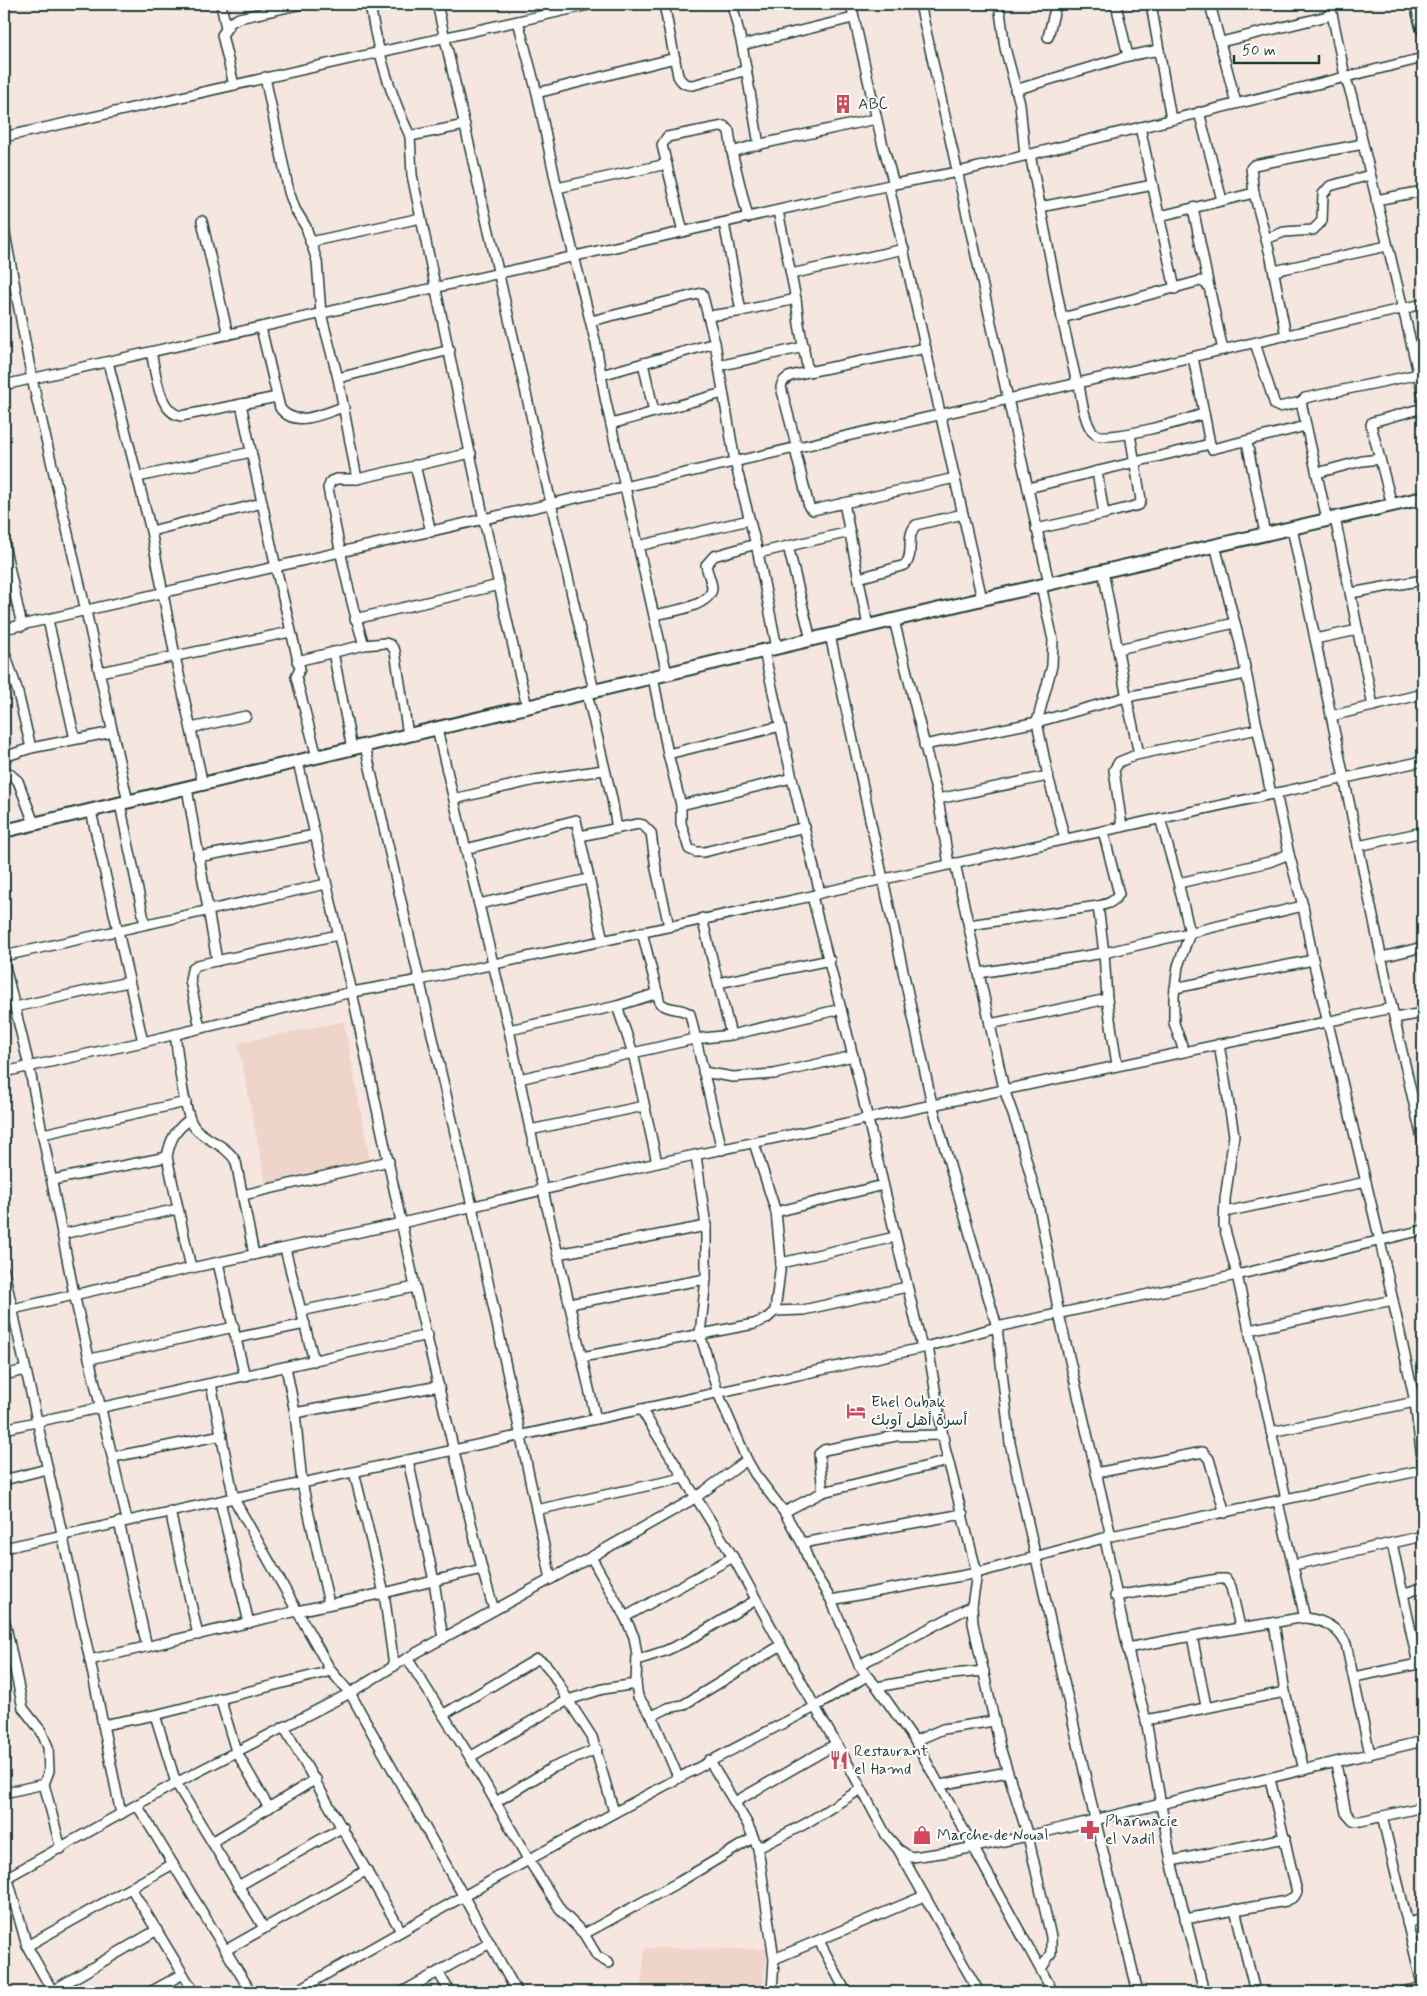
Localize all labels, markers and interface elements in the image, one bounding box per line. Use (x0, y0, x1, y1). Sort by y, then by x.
scale bar (1234, 32, 1320, 64)
text: 50 m (1242, 41, 1276, 61)
building icon: ABC (832, 93, 854, 115)
place label: ABC (858, 94, 888, 115)
place label: Ehel Oubak أسرة أهل آوبك (871, 1392, 967, 1431)
hotel icon: Ehel Oubak أسرة أهل آوبك (845, 1400, 867, 1422)
place label: Restaurant el Hamd (854, 1741, 929, 1780)
restaurant icon: Restaurant el Hamd (828, 1749, 850, 1771)
place label: Pharmacie el Vadil (1105, 1811, 1178, 1850)
pharmacy icon: Pharmacie el Vadil (1079, 1819, 1101, 1841)
shop icon: Marche de Noual (911, 1824, 933, 1846)
place label: Marche de Noual (937, 1825, 1048, 1846)

